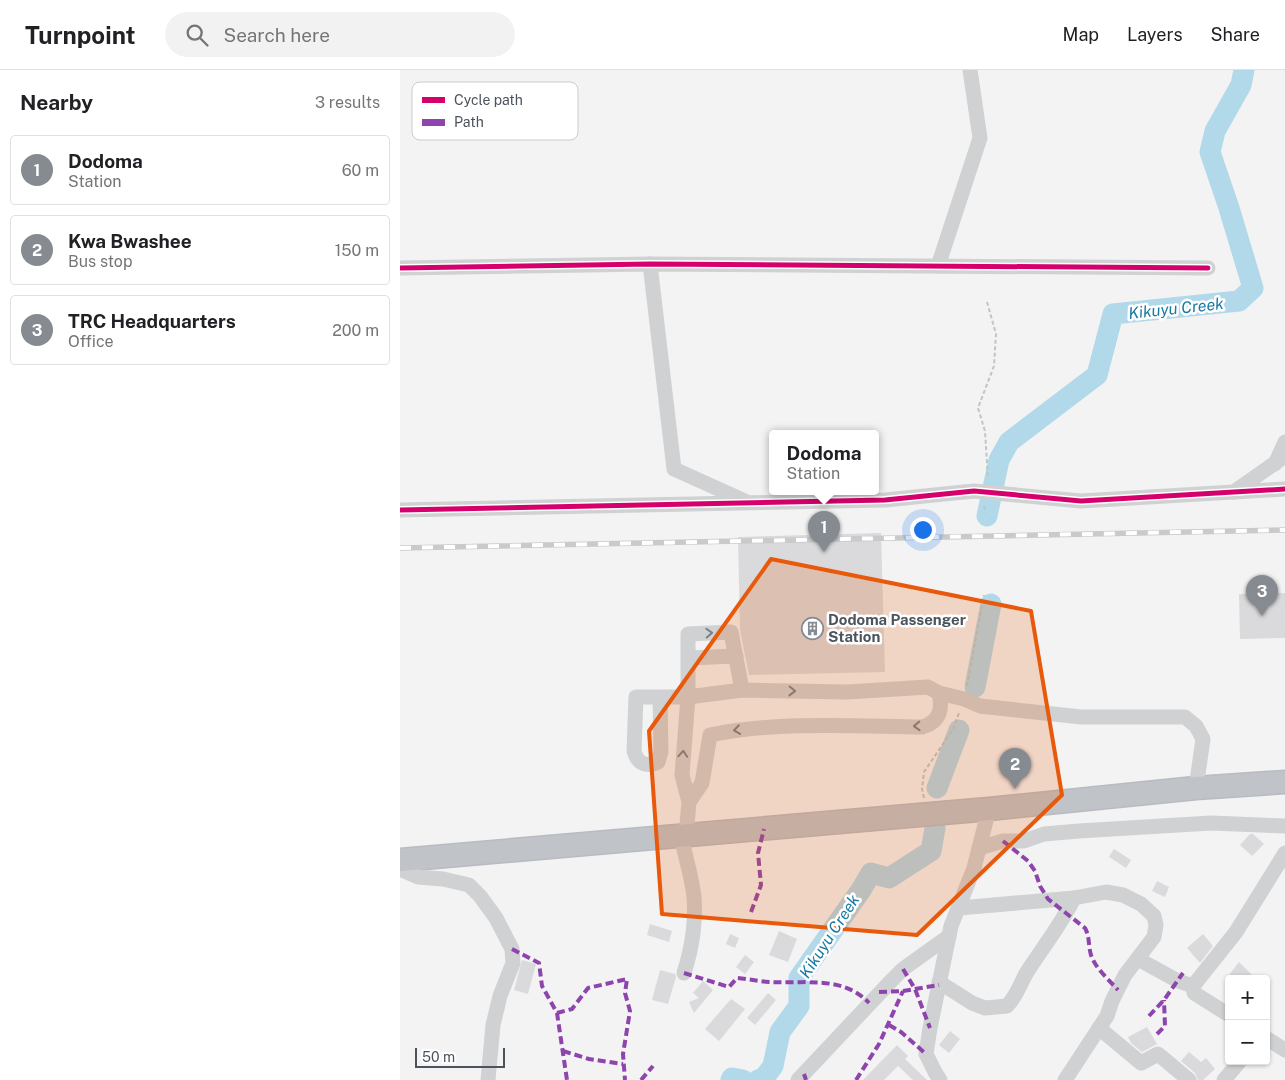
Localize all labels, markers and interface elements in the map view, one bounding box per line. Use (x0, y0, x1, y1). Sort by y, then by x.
search box (165, 12, 515, 57)
text: Turnpoint (25, 21, 135, 49)
icon: search (183, 21, 211, 49)
text: Search here (223, 24, 330, 46)
text: Map (1063, 24, 1099, 45)
text: Layers (1127, 24, 1183, 45)
text: Share (1211, 24, 1260, 45)
legend (412, 82, 578, 140)
text: Nearby (20, 90, 93, 115)
text: Cycle path (454, 92, 523, 108)
text: 3 results (315, 93, 380, 112)
text: Path (454, 114, 484, 130)
text: Dodoma (68, 150, 143, 172)
text: 1 (34, 161, 40, 180)
text: 60 m (342, 161, 379, 180)
text: Station (68, 172, 122, 191)
text: Kwa Bwashee (68, 230, 192, 252)
text: 2 (32, 241, 42, 260)
text: 150 m (335, 241, 379, 260)
text: Bus stop (68, 252, 132, 271)
water label: Kikuyu Creek (1127, 294, 1225, 323)
text: TRC Headquarters (68, 310, 236, 332)
text: 3 (32, 321, 42, 340)
text: 200 m (332, 321, 379, 340)
text: Office (68, 332, 114, 351)
popup (769, 430, 879, 495)
text: Dodoma (787, 442, 861, 464)
text: Station (787, 464, 840, 483)
pin: 1 (808, 511, 840, 552)
your location (910, 517, 936, 543)
pin: 3 (1246, 575, 1278, 616)
place label: Dodoma Passenger Station (828, 611, 966, 645)
building icon: Dodoma Passenger Station (800, 617, 824, 641)
one-way arrow (706, 627, 714, 638)
one-way arrow (788, 686, 796, 696)
one-way arrow (912, 721, 920, 732)
one-way arrow (733, 724, 741, 735)
pin: 2 (999, 748, 1031, 789)
one-way arrow (678, 750, 689, 758)
water label: Kikuyu Creek (795, 891, 864, 982)
map controls (1225, 975, 1270, 1065)
button: + (1225, 975, 1270, 1020)
button: − (1225, 1020, 1270, 1065)
scale bar (415, 1045, 505, 1068)
text: 50 m (422, 1049, 455, 1065)

